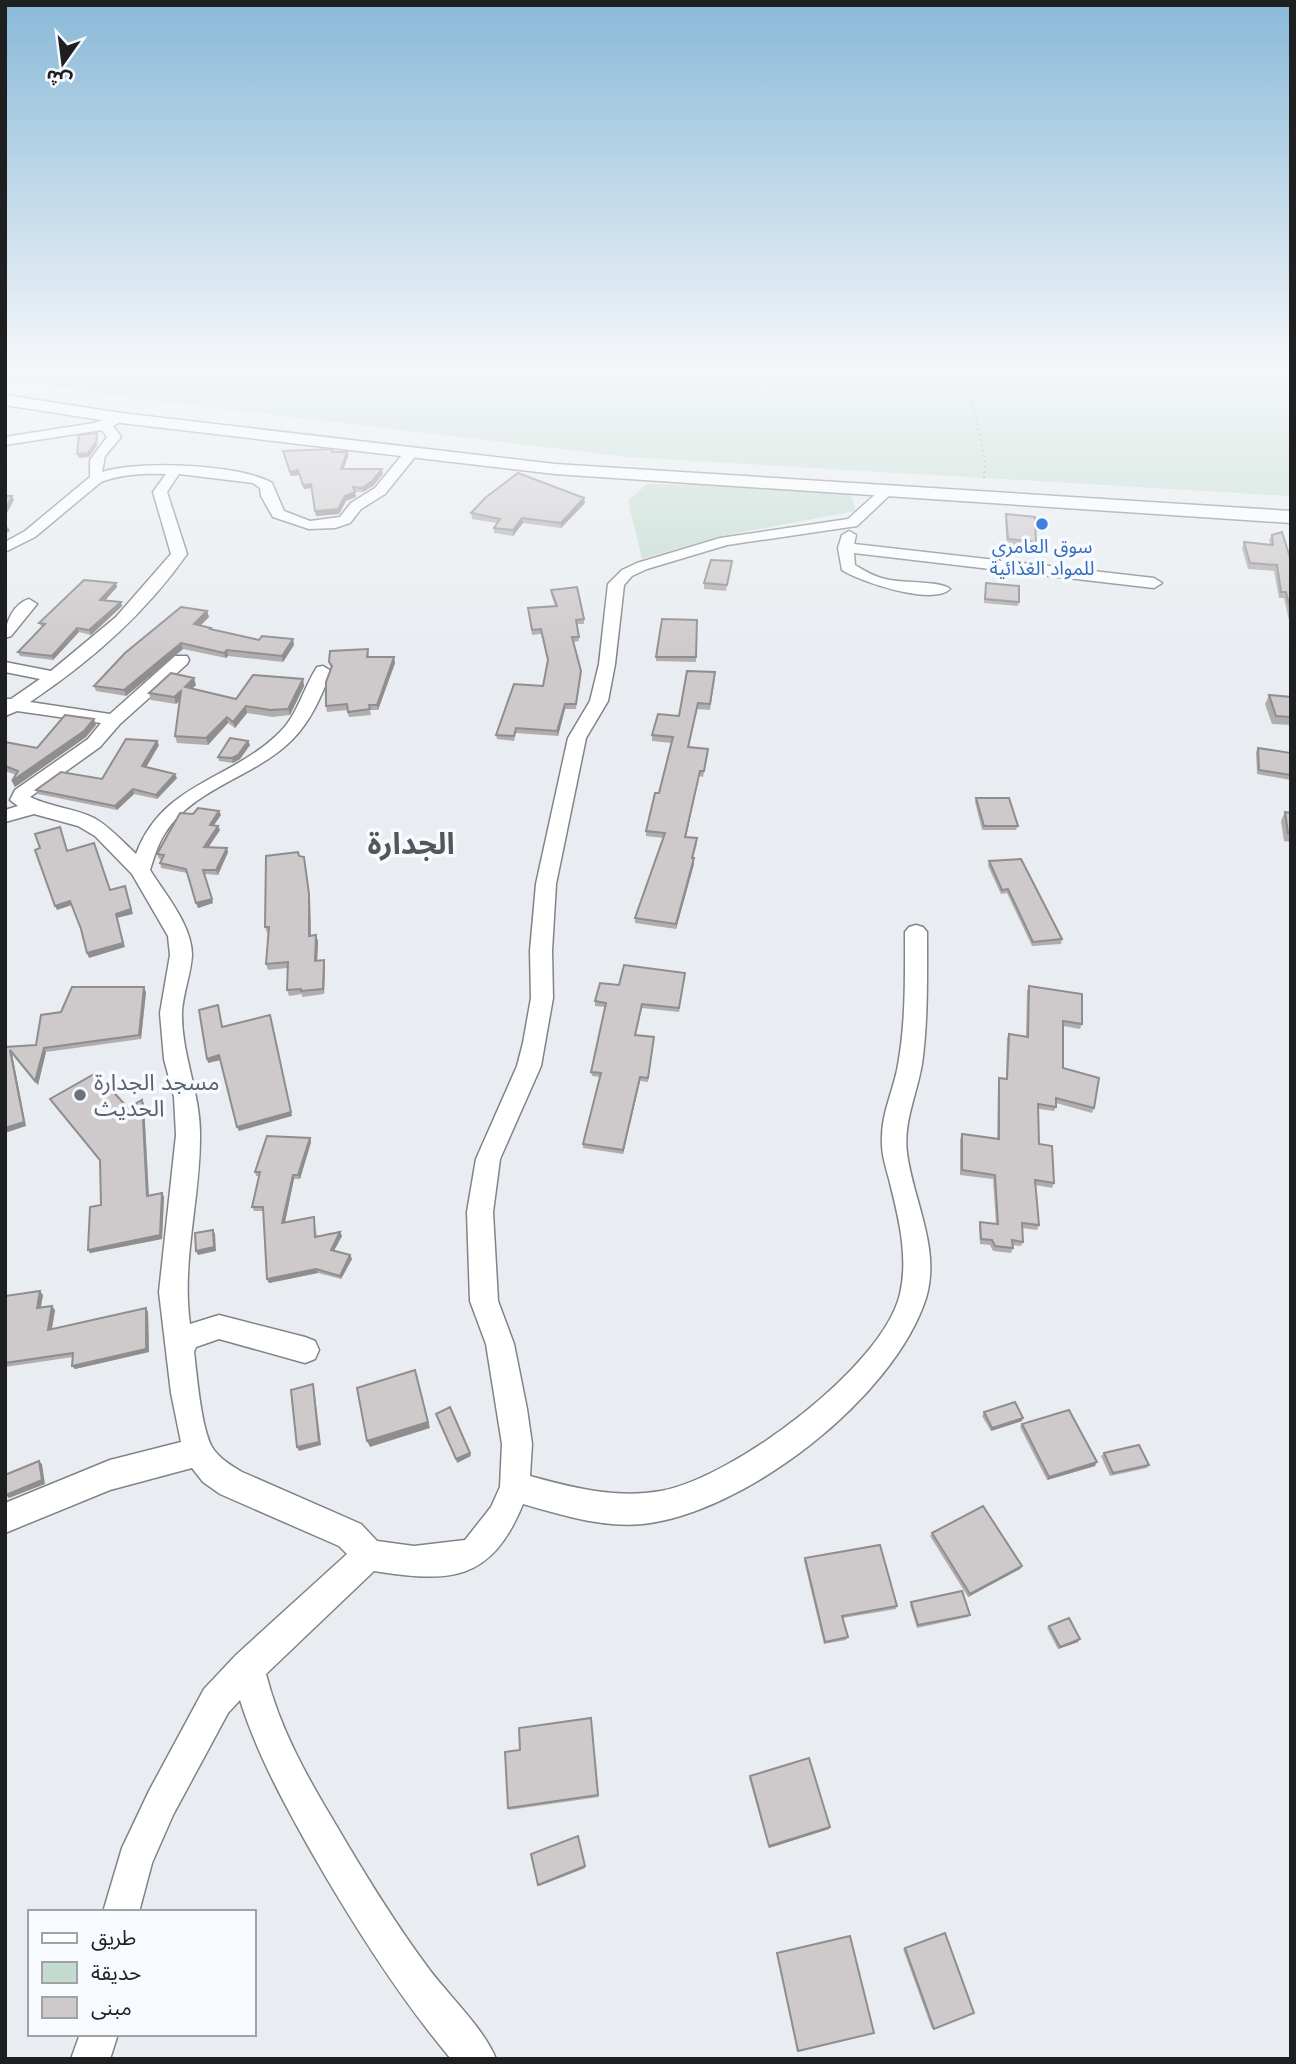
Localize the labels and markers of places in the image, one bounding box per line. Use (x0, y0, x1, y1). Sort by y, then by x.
marker: سوق العامري للمواد الغذائية (1034, 516, 1050, 532)
place label: سوق العامري للمواد الغذائية (990, 536, 1094, 580)
place label: مسجد الجدارة الحديث (94, 1069, 220, 1121)
marker: مسجد الجدارة الحديث (72, 1087, 88, 1103)

